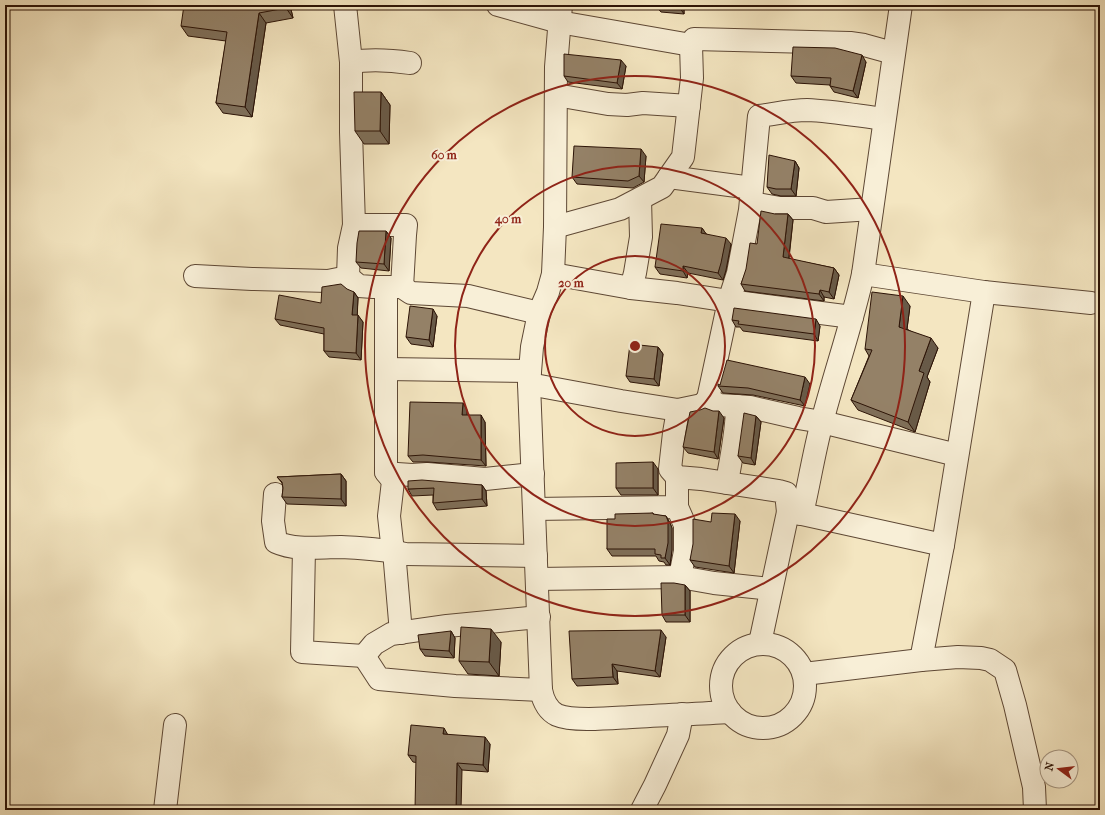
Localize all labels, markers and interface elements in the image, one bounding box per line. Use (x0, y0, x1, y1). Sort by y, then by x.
text: 60 m (431, 148, 458, 162)
text: 40 m (494, 212, 522, 227)
text: 20 m (558, 276, 585, 290)
centre of rings (628, 339, 642, 353)
north arrow (1039, 749, 1079, 789)
text: N (1042, 760, 1057, 772)

